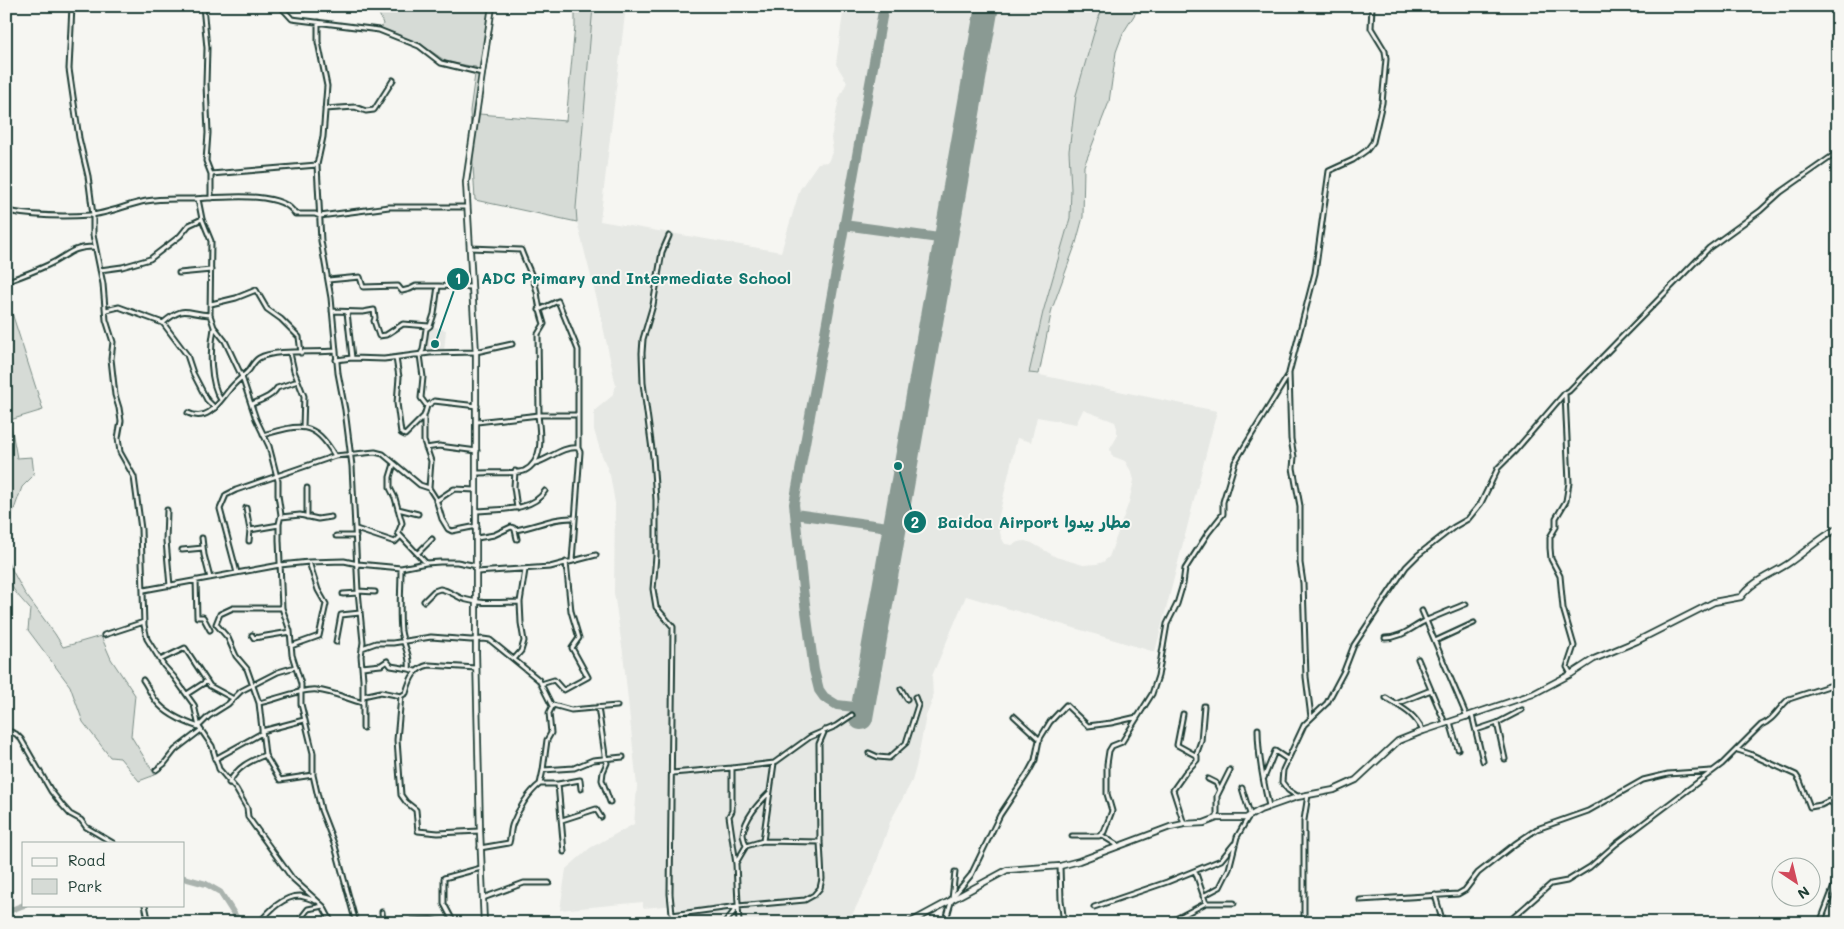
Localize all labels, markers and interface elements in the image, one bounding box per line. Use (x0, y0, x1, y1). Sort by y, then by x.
callout: ADC Primary and Intermediate School (446, 263, 801, 294)
text: ADC Primary and Intermediate School (481, 267, 791, 288)
text: 1 (455, 268, 461, 288)
callout: Baidoa Airport مطار بيدوا (902, 507, 1141, 538)
text: Baidoa Airport مطار بيدوا (937, 511, 1131, 533)
text: 2 (911, 512, 919, 532)
legend (22, 842, 185, 906)
text: Road (68, 850, 105, 870)
north arrow (1772, 856, 1822, 906)
text: Park (68, 876, 102, 896)
text: N (1794, 882, 1814, 904)

